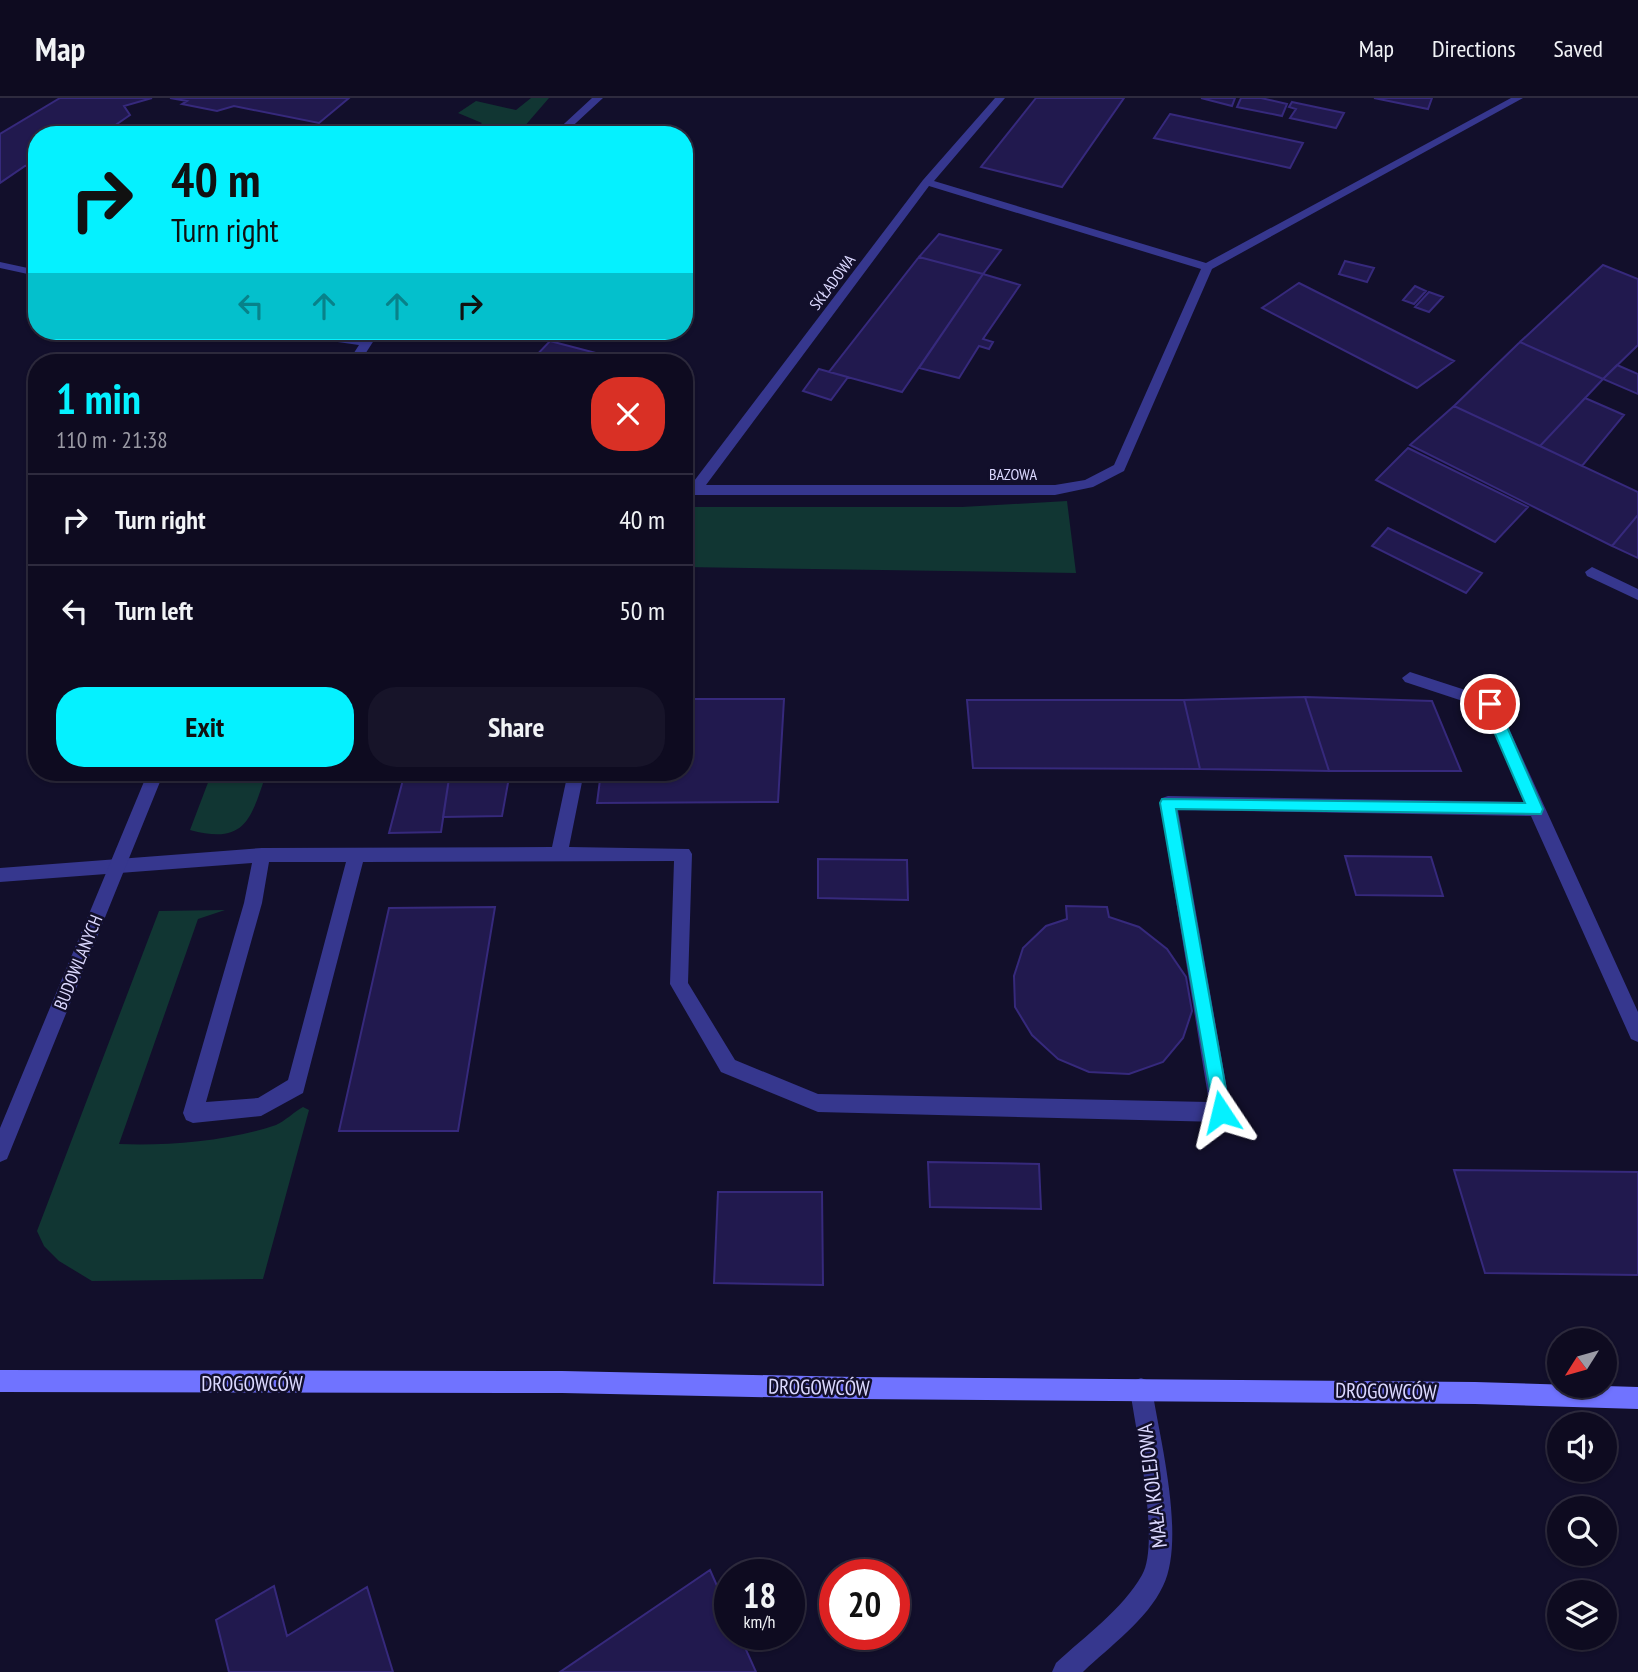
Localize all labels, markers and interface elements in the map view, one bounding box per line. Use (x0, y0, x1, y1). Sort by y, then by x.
text: Map (35, 27, 85, 70)
text: Map (1359, 33, 1394, 64)
text: Directions (1432, 33, 1516, 64)
text: Saved (1554, 33, 1603, 64)
text: 40 m (171, 147, 260, 211)
icon: right (56, 154, 147, 245)
text: Turn right (171, 209, 279, 251)
street label: SKŁADOWA (805, 250, 859, 314)
icon: left (232, 287, 270, 325)
icon: ahead (305, 287, 343, 325)
icon: ahead (378, 287, 416, 325)
icon: right (451, 287, 489, 325)
text: 1 min (56, 371, 141, 426)
button: close (591, 377, 665, 451)
text: 110 m · 21:38 (56, 425, 168, 454)
street label: BAZOWA (989, 464, 1037, 484)
icon: right (56, 501, 94, 539)
text: Turn right (115, 503, 206, 536)
text: 40 m (619, 503, 665, 536)
icon: left (56, 592, 94, 630)
text: Turn left (115, 594, 193, 627)
text: 50 m (619, 594, 665, 627)
pin (1460, 674, 1520, 734)
icon: arrive (1471, 685, 1509, 723)
button: Exit (56, 687, 354, 767)
button: Share (368, 687, 665, 767)
street label: BUDOWLANYCH (49, 911, 107, 1013)
position arrow (1184, 1075, 1258, 1149)
north arrow (1547, 1328, 1617, 1398)
map controls (1547, 1328, 1617, 1650)
street label: DROGOWCÓW (201, 1370, 303, 1397)
street label: DROGOWCÓW (768, 1373, 870, 1401)
street label: DROGOWCÓW (1335, 1377, 1437, 1405)
button: sound (1547, 1412, 1617, 1482)
street label: MAŁA KOLEJOWA (1131, 1422, 1173, 1550)
button: search (1547, 1496, 1617, 1566)
speed limit sign: 20 (819, 1559, 910, 1650)
text: 18 (743, 1572, 776, 1618)
button: layers (1547, 1580, 1617, 1650)
text: km/h (744, 1610, 775, 1633)

